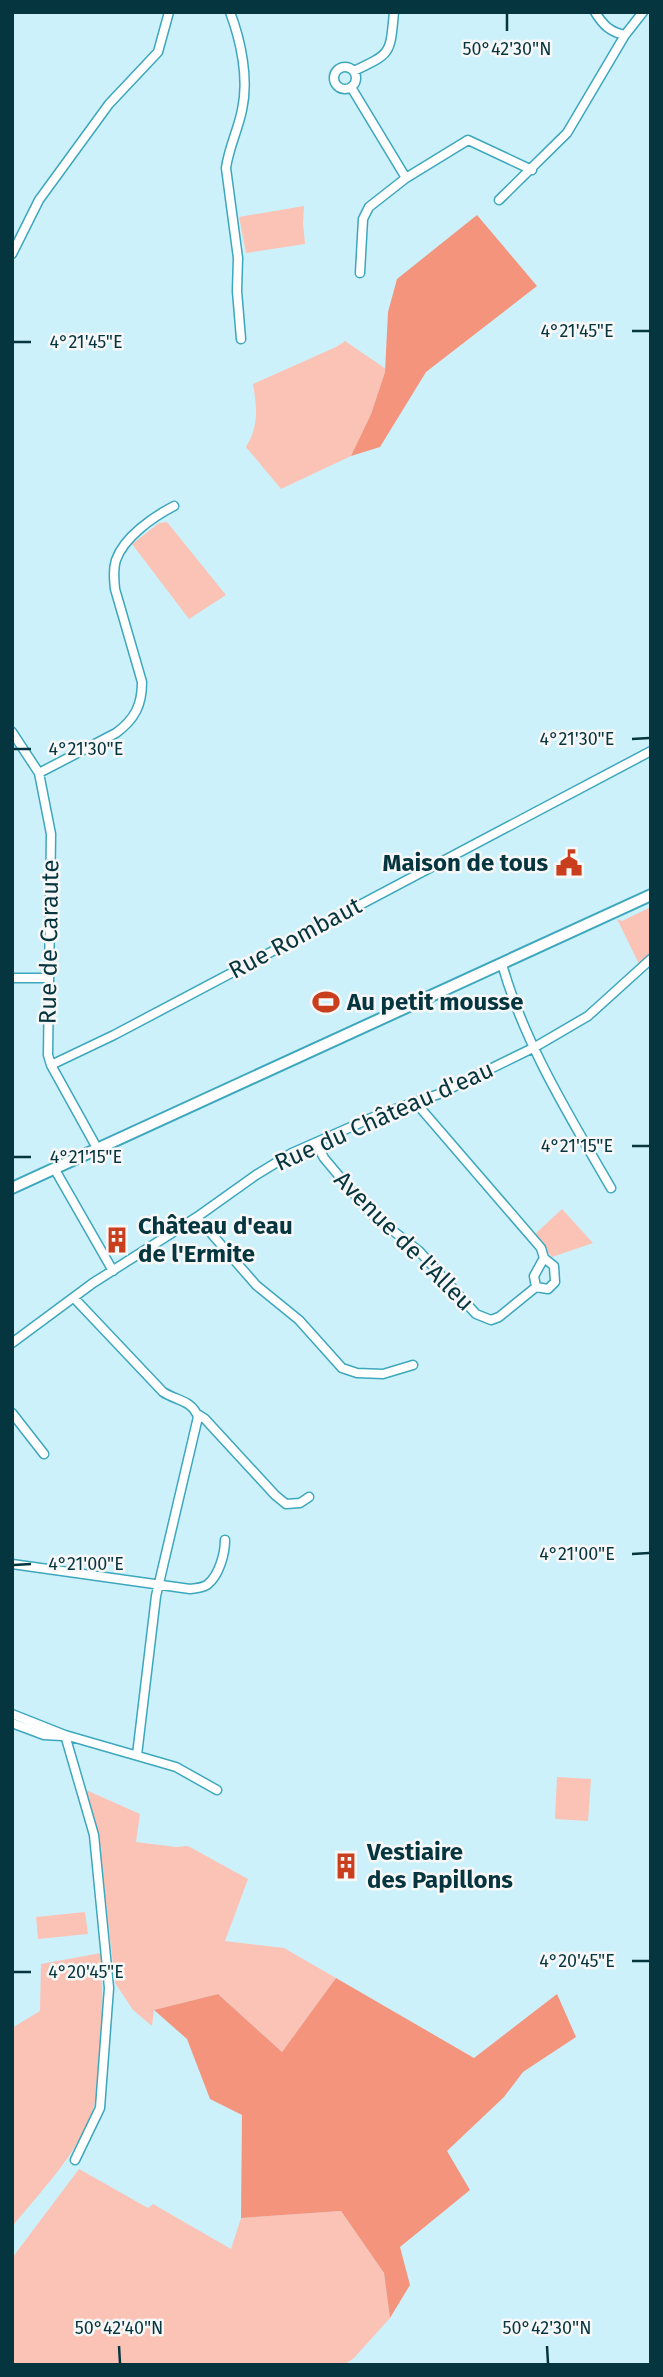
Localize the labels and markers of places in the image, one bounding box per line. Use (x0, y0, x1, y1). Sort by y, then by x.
public building icon: Maison de tous (554, 848, 584, 878)
place label: Maison de tous (383, 849, 548, 877)
sports icon: Au petit mousse (311, 987, 341, 1017)
place label: Au petit mousse (346, 988, 523, 1016)
place label: Château d'eau de l'Ermite (138, 1212, 293, 1268)
building icon: Château d'eau de l'Ermite (102, 1225, 132, 1255)
place label: Vestiaire des Papillons (366, 1838, 513, 1894)
building icon: Vestiaire des Papillons (331, 1851, 361, 1881)

